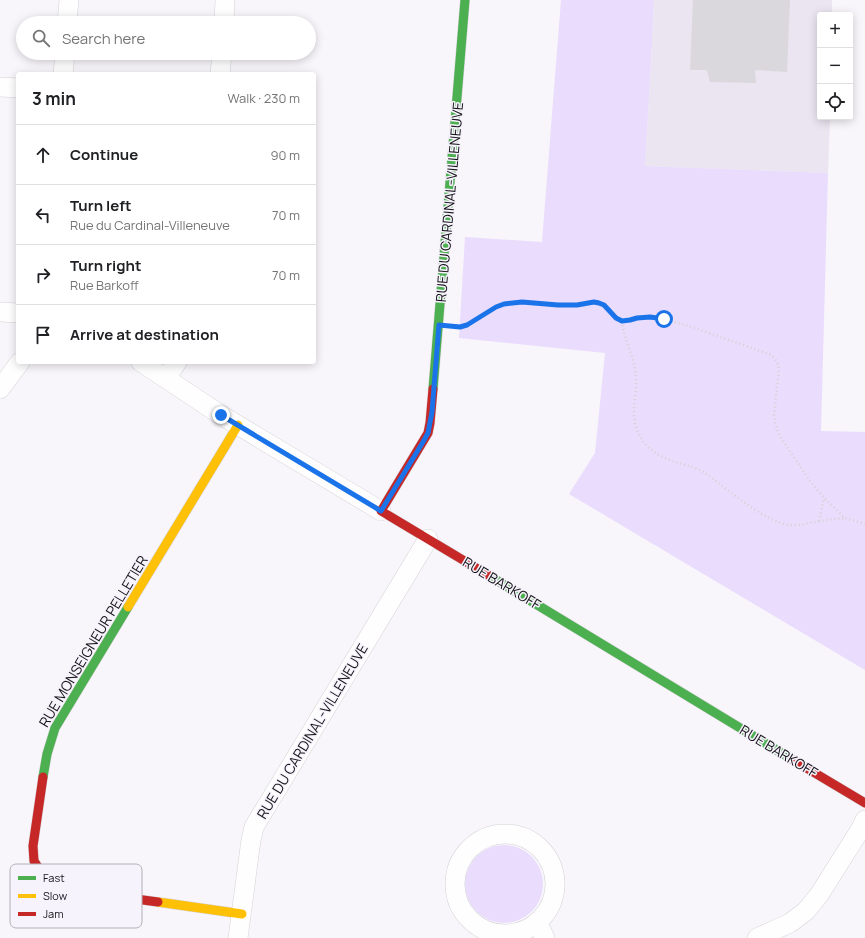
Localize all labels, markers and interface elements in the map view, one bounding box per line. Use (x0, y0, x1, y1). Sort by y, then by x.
map controls (817, 12, 853, 120)
button: + (817, 12, 853, 48)
search box (16, 16, 316, 60)
icon: search (30, 27, 52, 49)
text: Search here (62, 28, 145, 49)
button: − (817, 48, 853, 84)
button: locate (817, 84, 853, 120)
text: 3 min (32, 87, 76, 110)
text: Walk · 230 m (227, 89, 300, 107)
street label: RUE DU CARDINAL-VILLENEUVE (431, 101, 467, 303)
icon: ahead (32, 144, 54, 166)
text: Continue (70, 144, 138, 165)
text: 90 m (270, 146, 300, 164)
text: Turn left (70, 195, 132, 216)
icon: left (32, 204, 54, 226)
text: 70 m (272, 206, 300, 224)
text: Rue du Cardinal-Villeneuve (70, 216, 230, 234)
text: Turn right (70, 255, 141, 276)
icon: right (32, 264, 54, 286)
text: 70 m (272, 266, 300, 284)
text: Rue Barkoff (70, 276, 139, 294)
route start (655, 310, 673, 328)
icon: arrive (32, 324, 54, 346)
text: Arrive at destination (70, 324, 219, 345)
route end (212, 406, 230, 424)
street label: RUE MONSEIGNEUR PELLETIER (34, 552, 152, 730)
street label: RUE BARKOFF (459, 552, 545, 614)
street label: RUE DU CARDINAL-VILLENEUVE (252, 640, 372, 822)
street label: RUE BARKOFF (736, 720, 822, 782)
legend (10, 864, 142, 928)
text: Fast (43, 870, 65, 885)
text: Slow (43, 888, 68, 903)
text: Jam (43, 906, 64, 921)

